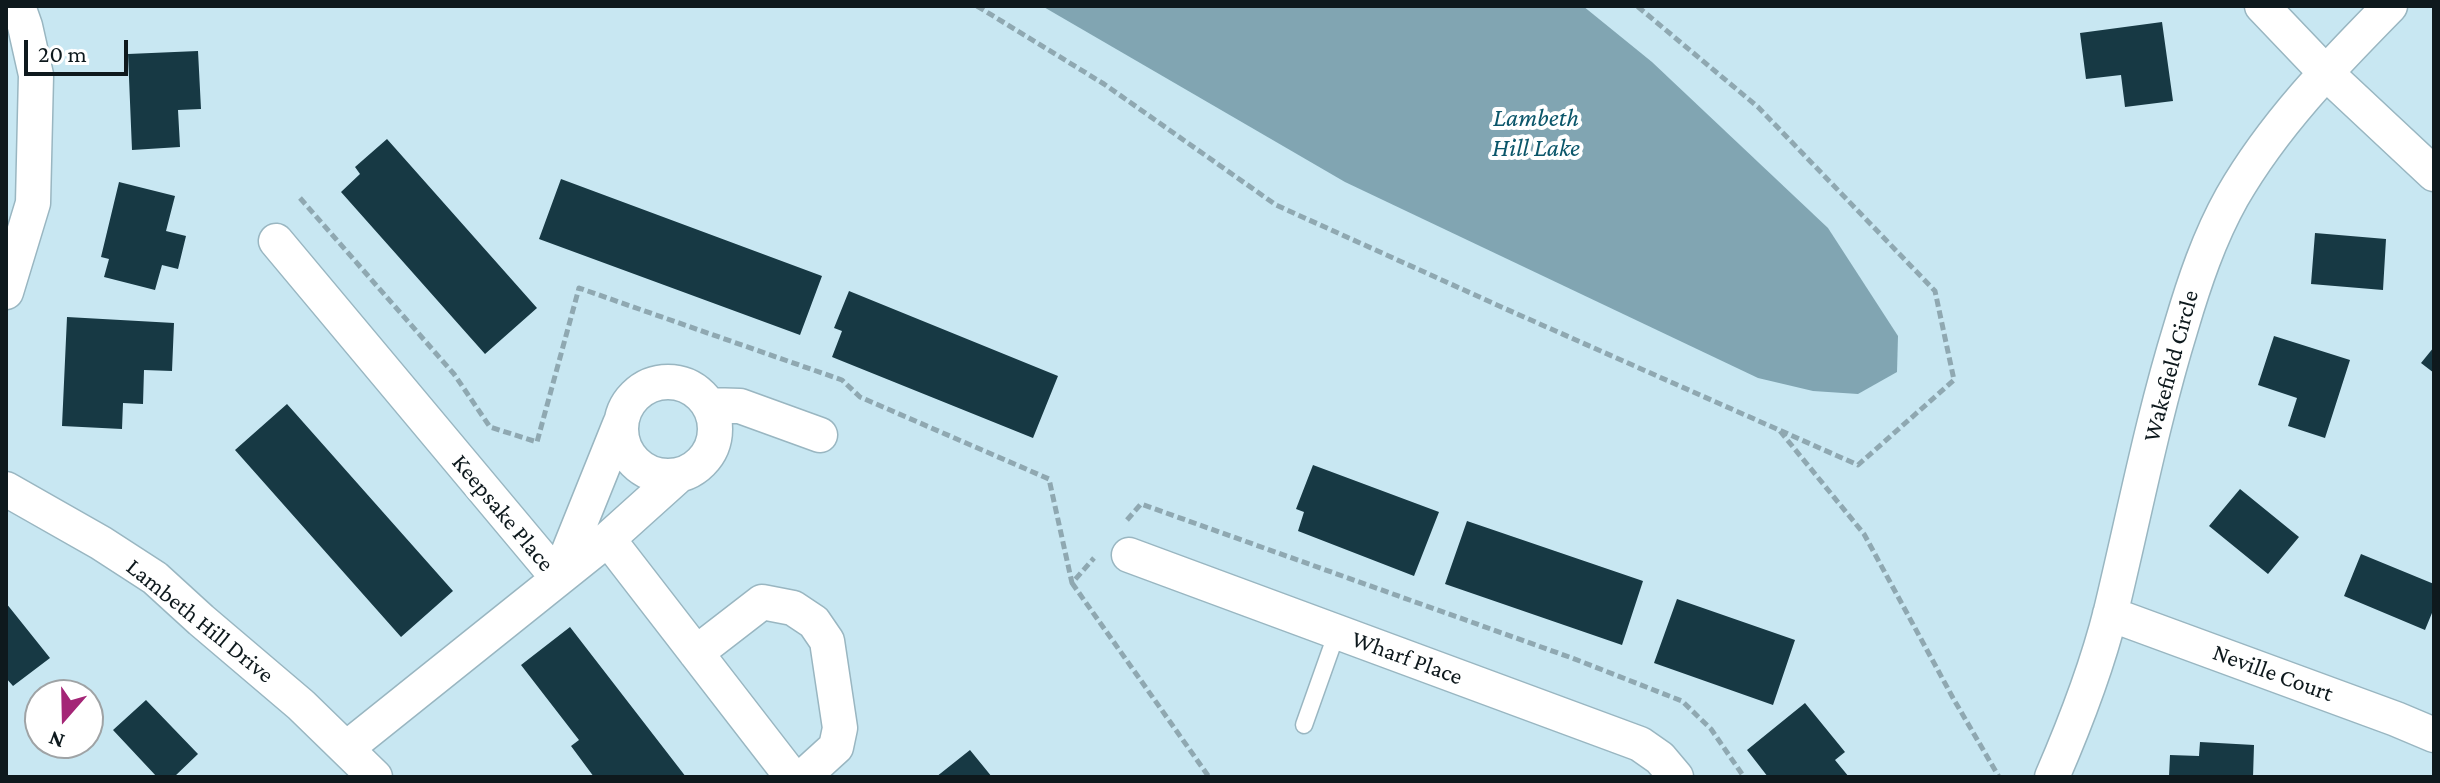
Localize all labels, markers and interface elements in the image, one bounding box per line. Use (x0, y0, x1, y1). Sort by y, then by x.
scale bar (28, 24, 132, 74)
text: 20 m (38, 40, 87, 67)
water label: Lambeth Hill Lake (1492, 102, 1580, 164)
street label: Wakefield Circle (2137, 287, 2205, 445)
street label: Keepsake Place (446, 449, 560, 577)
street label: Lambeth Hill Drive (120, 553, 280, 689)
street label: Wharf Place (1348, 625, 1466, 691)
street label: Neville Court (2209, 638, 2337, 708)
north arrow (24, 679, 104, 759)
text: N (45, 726, 68, 754)

